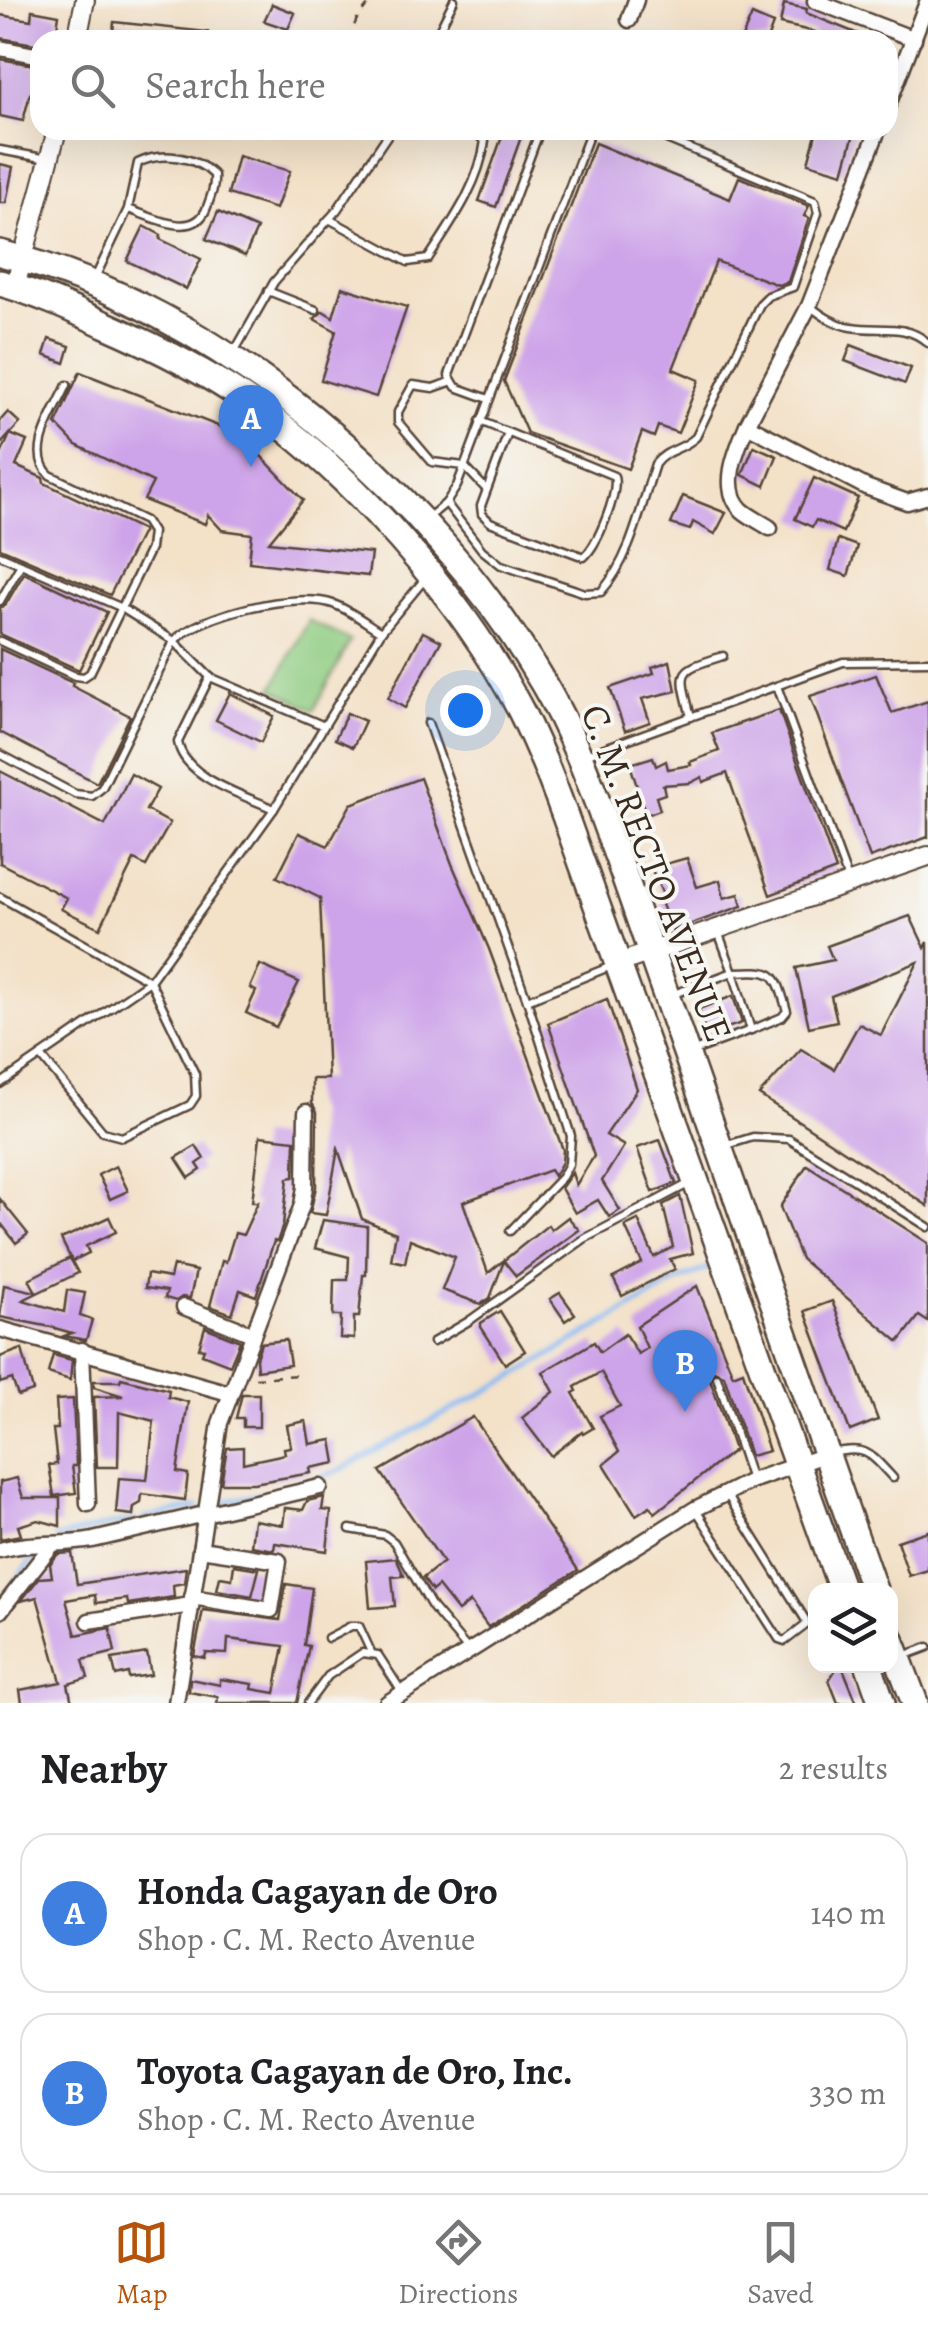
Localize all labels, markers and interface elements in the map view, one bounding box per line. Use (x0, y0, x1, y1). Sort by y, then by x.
search box (30, 30, 898, 140)
icon: search (65, 58, 120, 113)
text: Search here (145, 59, 326, 111)
pin: A (218, 384, 284, 467)
your location (440, 685, 491, 736)
street label: C. M. RECTO AVENUE (569, 697, 745, 1049)
pin: B (652, 1330, 718, 1412)
map controls (808, 1583, 898, 1673)
button: layers (808, 1583, 898, 1673)
text: Nearby (40, 1740, 167, 1797)
text: 2 results (779, 1746, 888, 1790)
text: Honda Cagayan de Oro (137, 1865, 498, 1917)
text: A (64, 1891, 85, 1935)
text: 140 m (811, 1891, 886, 1935)
text: Shop · C. M. Recto Avenue (137, 1917, 475, 1961)
text: Toyota Cagayan de Oro, Inc. (137, 2045, 573, 2097)
text: B (64, 2071, 85, 2115)
text: 330 m (809, 2071, 886, 2115)
text: Shop · C. M. Recto Avenue (137, 2097, 475, 2141)
tab: Map (114, 2215, 169, 2313)
tab: Directions (398, 2215, 518, 2313)
tab: Saved (747, 2215, 814, 2313)

